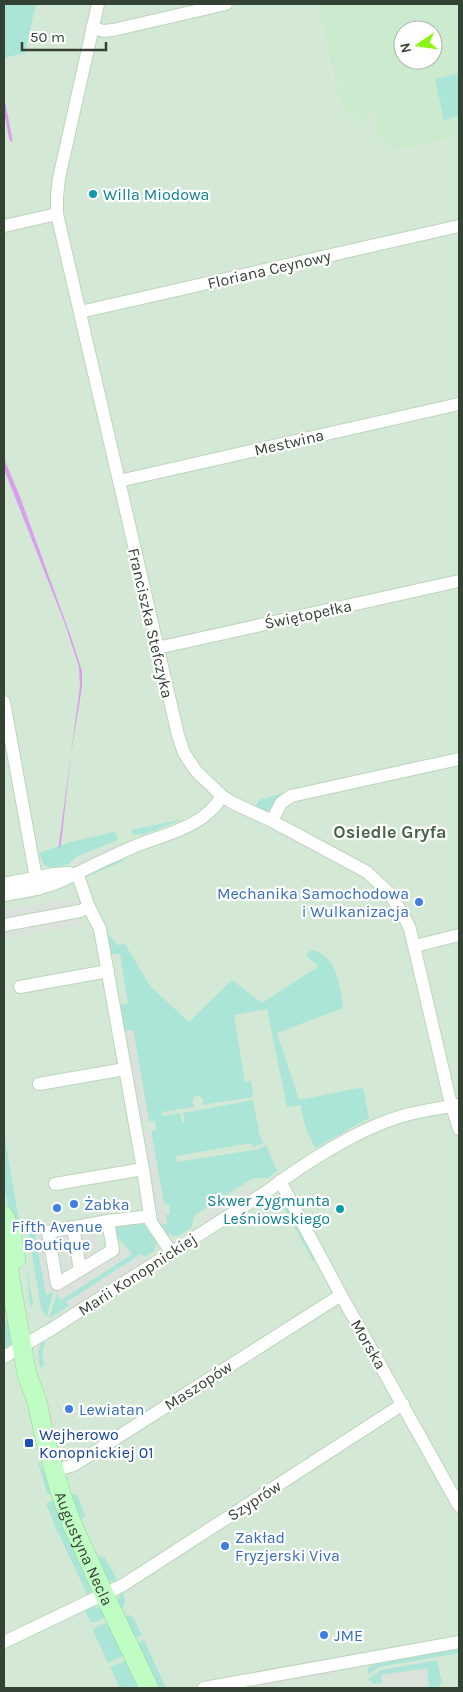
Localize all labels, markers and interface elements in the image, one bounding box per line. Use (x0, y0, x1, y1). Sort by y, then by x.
scale bar (22, 20, 106, 52)
north arrow (393, 20, 443, 70)
text: 50 m (30, 28, 65, 46)
text: N (396, 41, 415, 55)
place label: Willa Miodowa (103, 185, 209, 204)
marker: Willa Miodowa (87, 188, 99, 200)
street label: Floriana Ceynowy (206, 246, 333, 293)
street label: Mestwina (252, 425, 326, 460)
street label: Franciszka Stefczyka (124, 546, 177, 700)
street label: Świętopełka (263, 596, 354, 633)
district label: Osiedle Gryfa (333, 821, 447, 843)
place label: Mechanika Samochodowa i Wulkanizacja (217, 884, 409, 921)
marker: Mechanika Samochodowa i Wulkanizacja (413, 896, 425, 908)
place label: Skwer Zygmunta Leśniowskiego (207, 1191, 330, 1228)
place label: Żabka (84, 1195, 130, 1214)
marker: Żabka (68, 1198, 80, 1210)
marker: Fifth Avenue Boutique (51, 1202, 63, 1214)
marker: Skwer Zygmunta Leśniowskiego (334, 1203, 346, 1215)
place label: Fifth Avenue Boutique (12, 1217, 102, 1254)
street label: Marii Konopnickiej (74, 1229, 200, 1320)
street label: Morska (347, 1316, 390, 1373)
street label: Maszopów (161, 1356, 236, 1414)
place label: Lewiatan (79, 1400, 144, 1419)
marker: Lewiatan (63, 1403, 75, 1415)
place label: Wejherowo Konopnickiej 01 (39, 1425, 154, 1462)
marker: Wejherowo Konopnickiej 01 (23, 1437, 35, 1449)
street label: Szyprów (224, 1476, 285, 1525)
street label: Augustyna Necla (51, 1489, 117, 1609)
place label: Zakład Fryzjerski Viva (235, 1528, 340, 1565)
marker: Zakład Fryzjerski Viva (219, 1540, 231, 1552)
place label: JME (334, 1626, 363, 1645)
marker: JME (318, 1629, 330, 1641)

